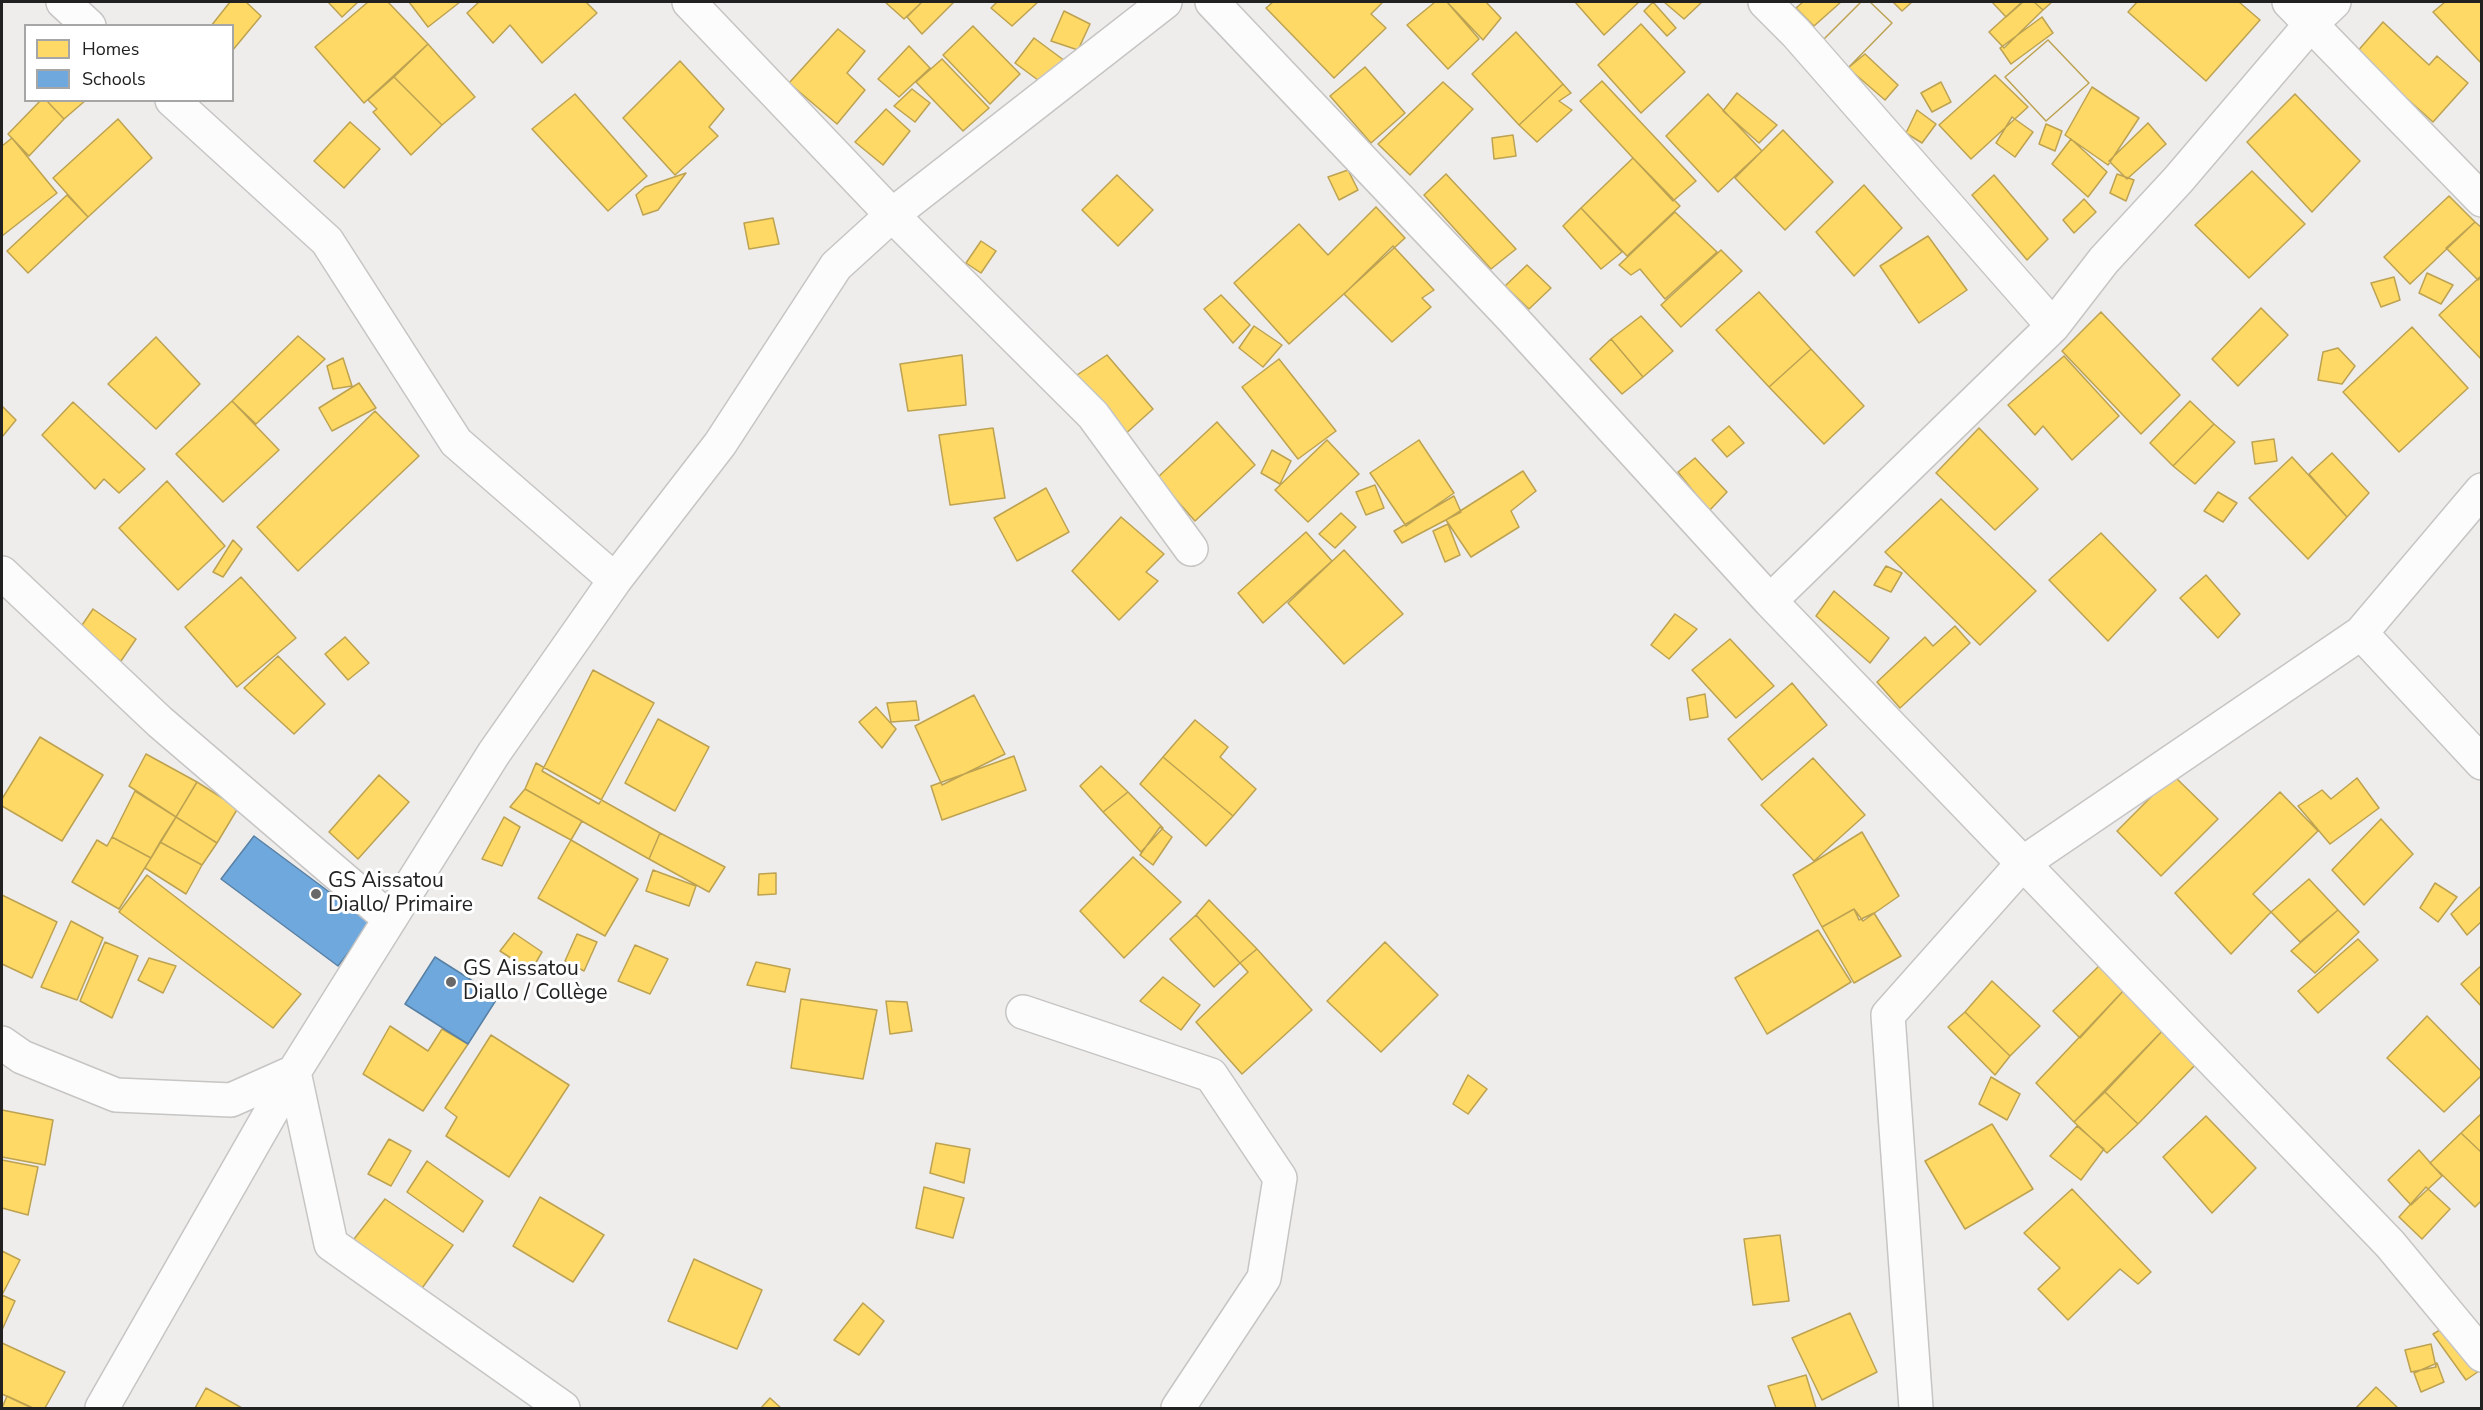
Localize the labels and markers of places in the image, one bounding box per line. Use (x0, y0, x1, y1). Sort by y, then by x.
place label: GS Aissatou Diallo/ Primaire (328, 869, 473, 919)
marker: GS Aissatou Diallo/ Primaire (309, 887, 323, 901)
place label: GS Aissatou Diallo / Collège (463, 957, 607, 1007)
marker: GS Aissatou Diallo / Collège (444, 975, 458, 989)

